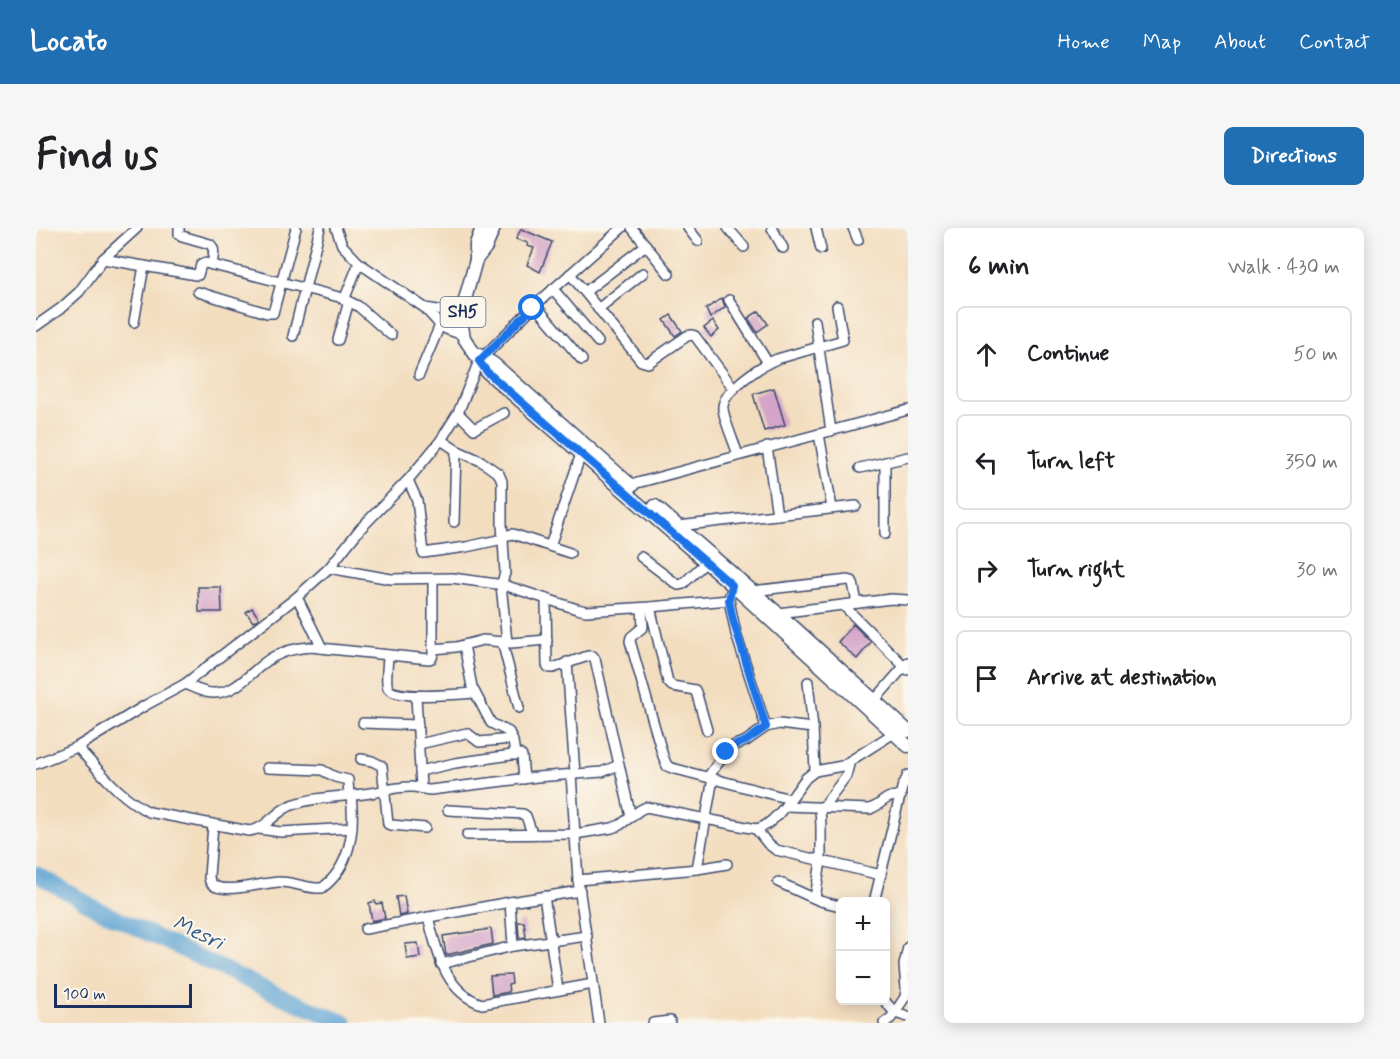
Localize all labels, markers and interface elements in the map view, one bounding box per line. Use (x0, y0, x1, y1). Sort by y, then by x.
text: Locato (30, 24, 107, 61)
text: Home (1058, 28, 1110, 56)
text: Map (1143, 28, 1181, 56)
text: About (1214, 28, 1266, 56)
text: Contact (1299, 28, 1370, 56)
button: Directions (1224, 127, 1364, 185)
text: Find us (36, 129, 158, 184)
text: 6 min (968, 250, 1030, 284)
text: Walk · 430 m (1228, 254, 1340, 281)
route start (518, 294, 544, 320)
road number: SH5 (440, 297, 486, 327)
icon: ahead (970, 338, 1003, 371)
text: Continue (1027, 340, 1109, 368)
text: 50 m (1293, 341, 1338, 368)
icon: left (970, 446, 1003, 479)
text: Turn left (1027, 448, 1115, 476)
text: 350 m (1285, 449, 1338, 476)
icon: right (970, 554, 1003, 587)
text: Turn right (1027, 556, 1125, 584)
text: 30 m (1296, 557, 1338, 584)
icon: arrive (970, 662, 1003, 695)
text: Arrive at destination (1027, 664, 1217, 692)
route end (712, 738, 738, 764)
map controls (836, 897, 890, 1005)
button: + (836, 897, 890, 951)
water label: Mesri (168, 909, 230, 958)
button: − (836, 951, 890, 1005)
scale bar (54, 981, 192, 1008)
text: 100 m (63, 984, 106, 1005)

